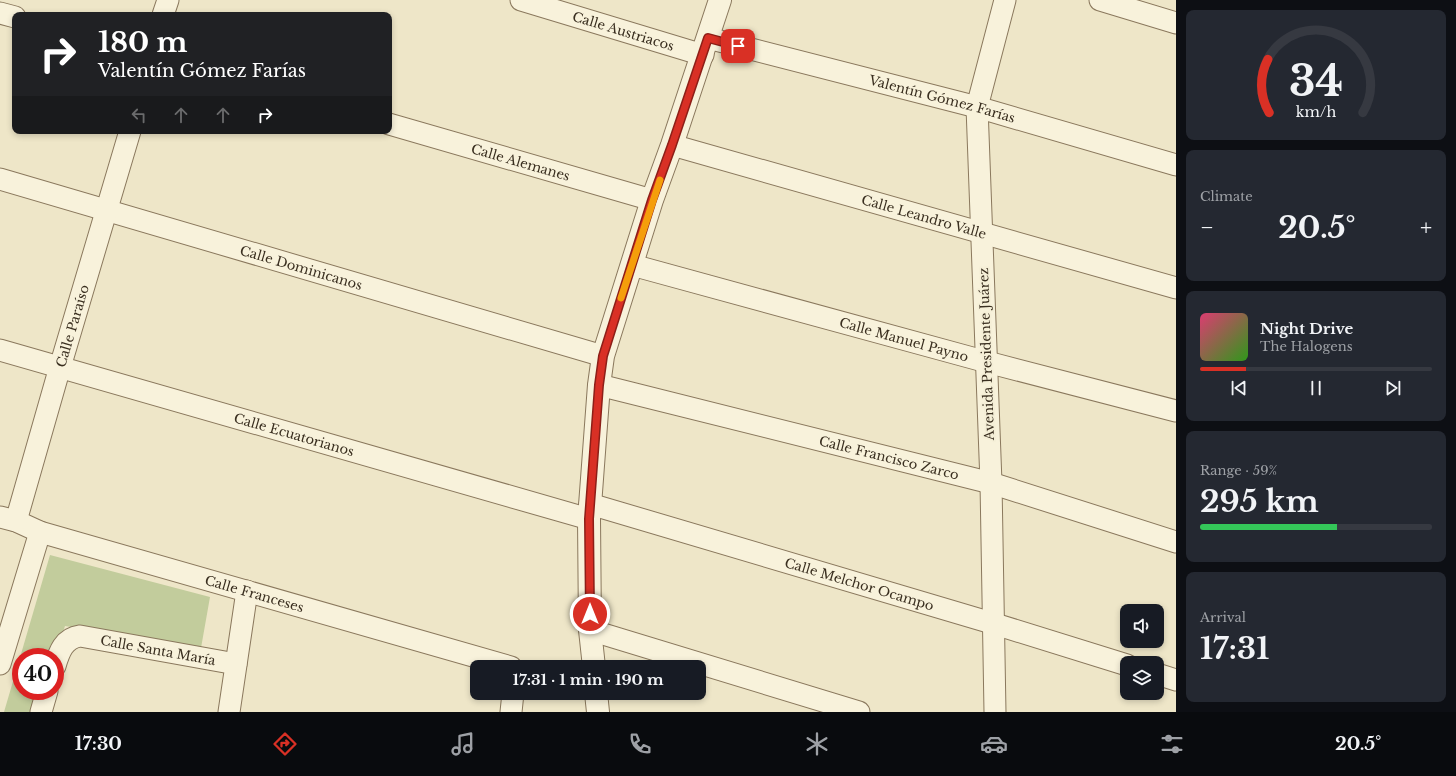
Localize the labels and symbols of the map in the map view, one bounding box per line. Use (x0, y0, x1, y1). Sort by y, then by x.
street label: Calle Austriacos (570, 8, 676, 55)
pin (721, 29, 755, 63)
street label: Valentín Gómez Farías (866, 71, 1017, 127)
street label: Calle Alemanes (469, 140, 572, 185)
street label: Calle Leandro Valle (860, 191, 988, 243)
street label: Calle Dominicanos (238, 242, 364, 294)
street label: Avenida Presidente Juárez (975, 267, 998, 442)
street label: Calle Paraíso (52, 283, 93, 369)
street label: Calle Manuel Payno (837, 314, 970, 366)
street label: Calle Ecuatorianos (232, 410, 356, 460)
street label: Calle Francisco Zarco (817, 432, 961, 484)
street label: Calle Melchor Ocampo (783, 554, 936, 614)
street label: Calle Franceses (203, 572, 306, 616)
position arrow (569, 593, 611, 635)
street label: Calle Santa María (99, 632, 218, 669)
speed limit sign: 40 (12, 648, 64, 700)

